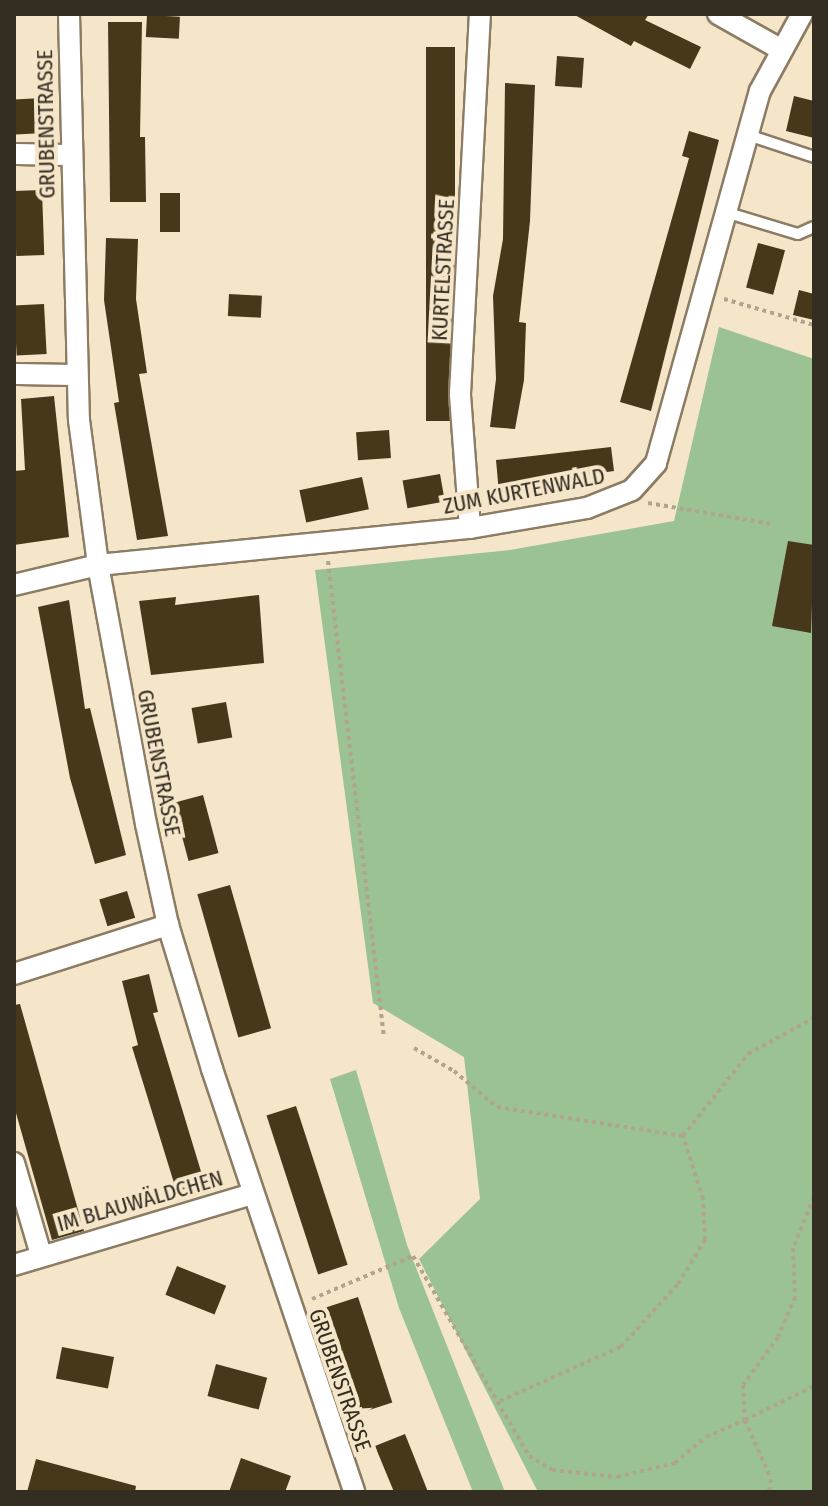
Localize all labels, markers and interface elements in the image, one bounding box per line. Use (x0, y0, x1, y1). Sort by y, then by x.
street label: GRUBENSTRASSE (32, 49, 60, 199)
street label: KURTELSTRASSE (426, 198, 460, 342)
street label: ZUM KURTENWALD (441, 462, 607, 520)
street label: GRUBENSTRASSE (132, 687, 186, 839)
street label: IM BLAUWÄLDCHEN (54, 1165, 226, 1237)
street label: GRUBENSTRASSE (303, 1305, 377, 1455)

